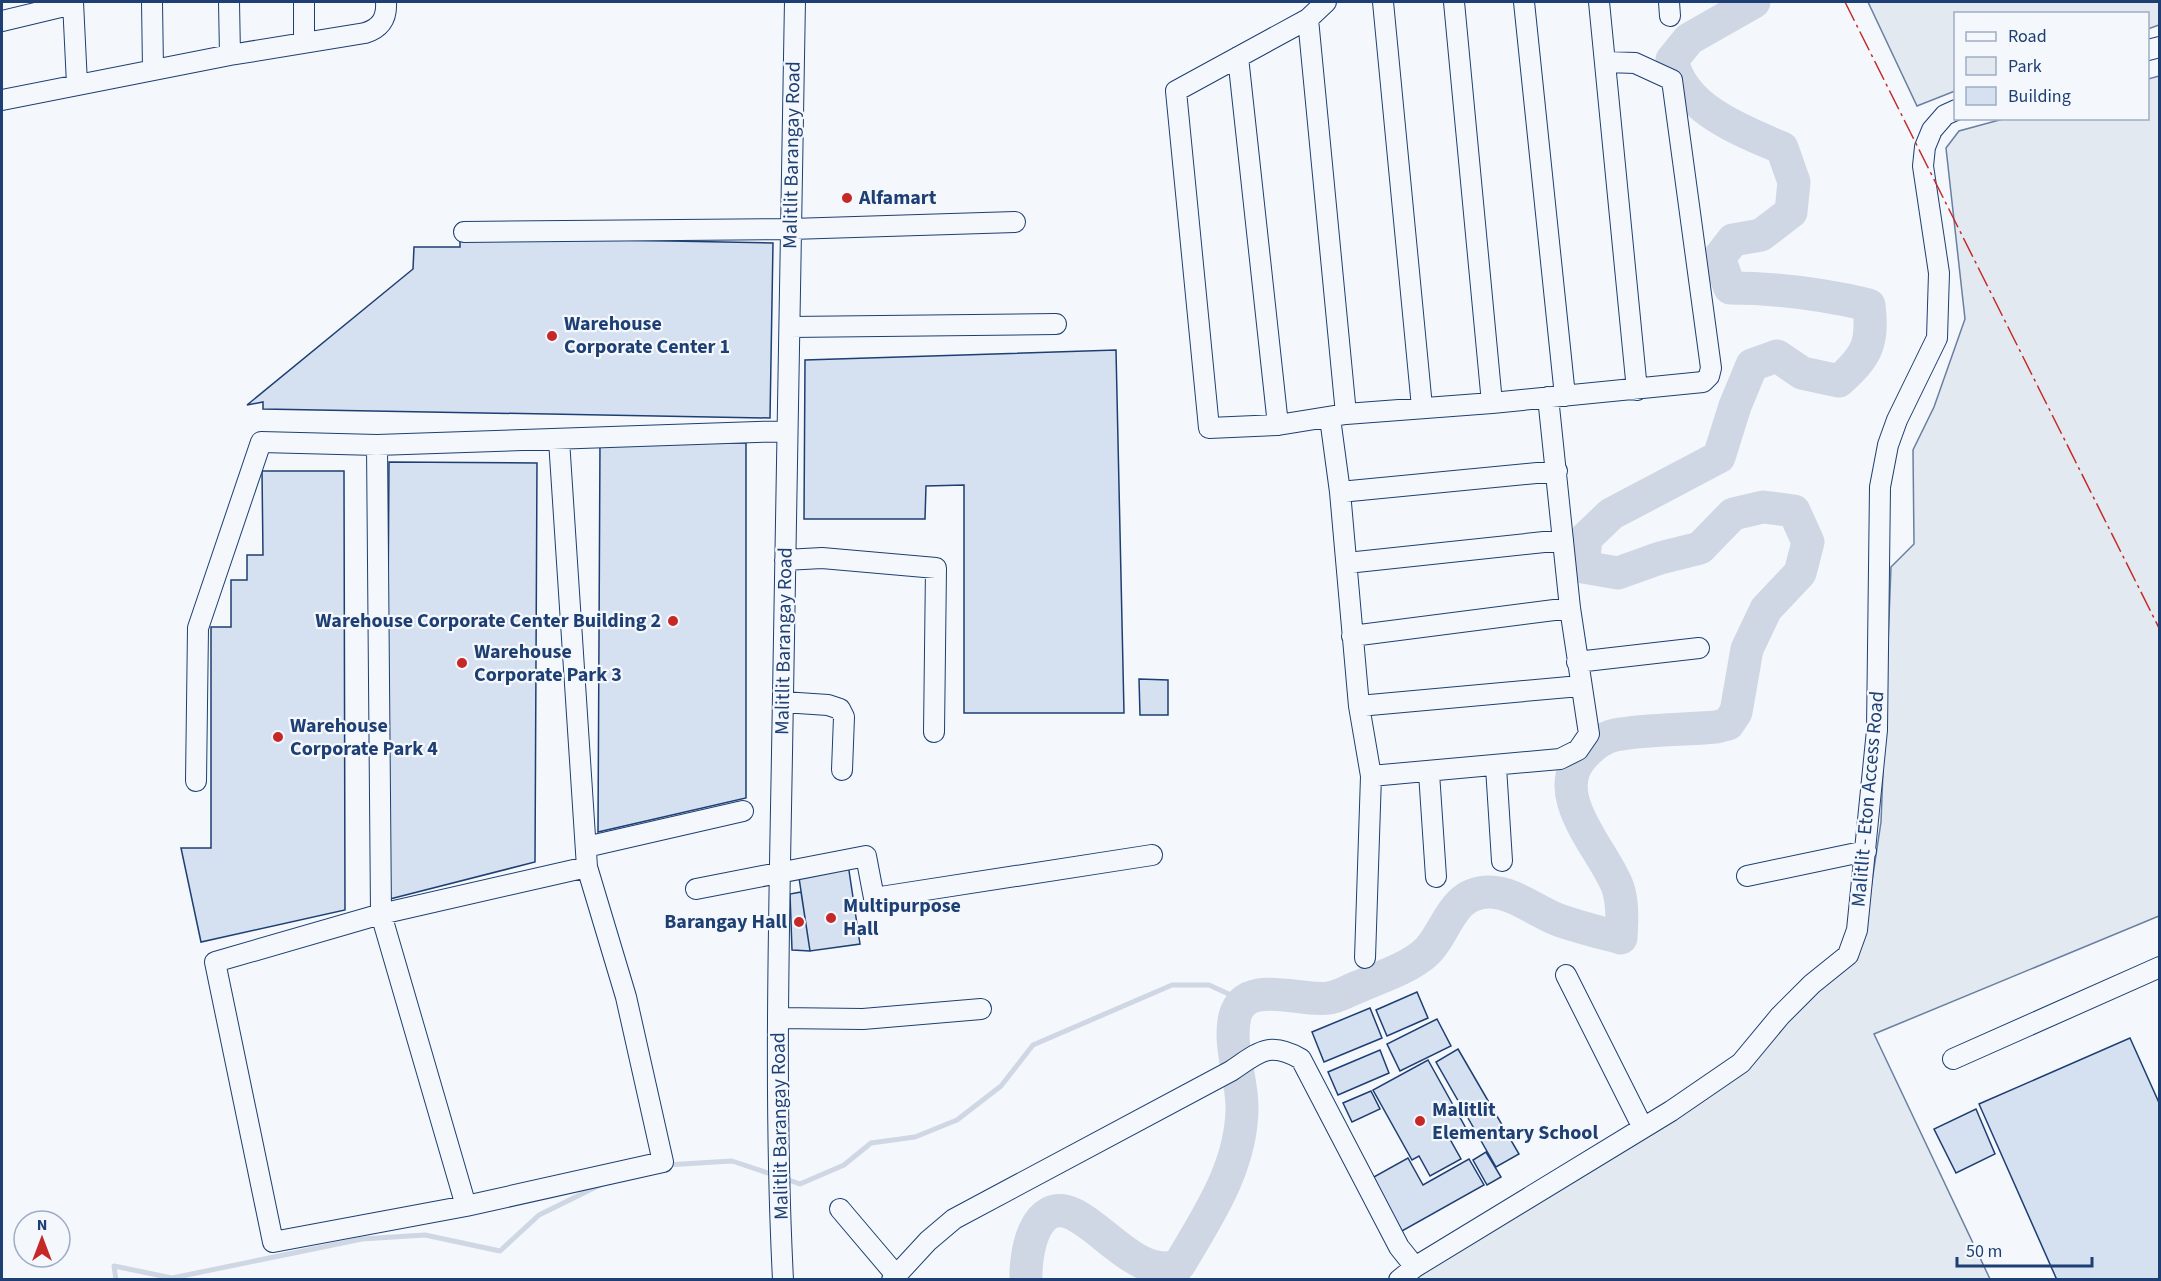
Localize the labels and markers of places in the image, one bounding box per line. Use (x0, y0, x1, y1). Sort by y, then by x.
place label: Alfamart (858, 184, 937, 212)
marker: Alfamart (840, 191, 854, 205)
place label: Warehouse Corporate Center 1 (564, 310, 730, 361)
marker: Warehouse Corporate Center 1 (545, 329, 559, 343)
place label: Warehouse Corporate Center Building 2 (315, 607, 661, 635)
marker: Warehouse Corporate Center Building 2 (666, 614, 680, 628)
place label: Warehouse Corporate Park 3 (474, 638, 622, 689)
marker: Warehouse Corporate Park 3 (455, 656, 469, 670)
place label: Warehouse Corporate Park 4 (290, 712, 438, 763)
marker: Warehouse Corporate Park 4 (271, 730, 285, 744)
place label: Multipurpose Hall (843, 892, 961, 943)
place label: Barangay Hall (664, 908, 787, 936)
marker: Multipurpose Hall (824, 911, 838, 925)
marker: Barangay Hall (792, 915, 806, 929)
place label: Malitlit Elementary School (1432, 1096, 1598, 1147)
marker: Malitlit Elementary School (1413, 1114, 1427, 1128)

